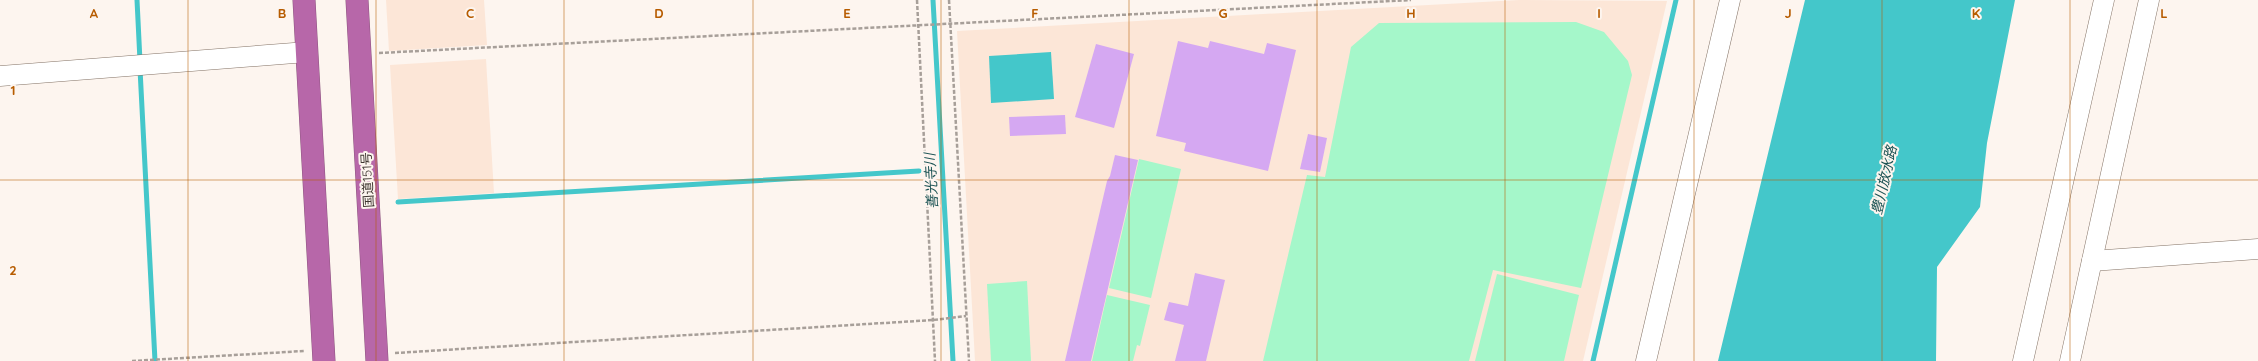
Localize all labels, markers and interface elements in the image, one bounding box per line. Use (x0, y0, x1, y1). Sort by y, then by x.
text: A (90, 5, 99, 21)
text: B (278, 5, 286, 21)
text: C (466, 5, 474, 21)
text: D (654, 5, 664, 21)
text: E (843, 5, 851, 21)
text: F (1031, 5, 1039, 21)
text: G (1218, 5, 1228, 21)
text: H (1406, 5, 1416, 21)
text: I (1597, 5, 1601, 21)
text: J (1784, 5, 1792, 21)
text: K (1972, 5, 1981, 21)
text: L (2160, 5, 2168, 21)
text: 1 (10, 82, 16, 98)
water label: 豊川放水路 (1867, 143, 1901, 216)
water label: 善光寺川 (920, 151, 941, 209)
street label: 国道151号 (358, 152, 376, 208)
text: 2 (9, 262, 17, 278)

